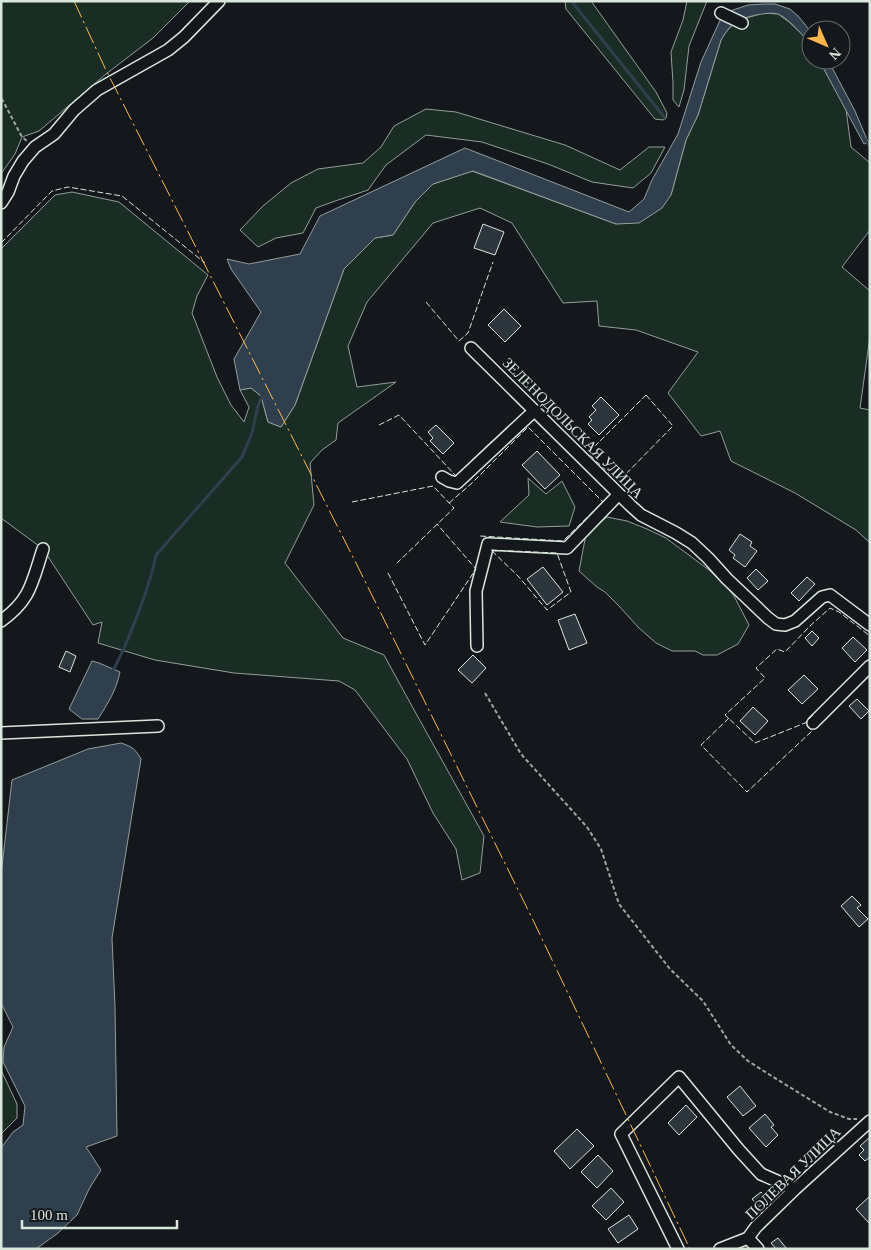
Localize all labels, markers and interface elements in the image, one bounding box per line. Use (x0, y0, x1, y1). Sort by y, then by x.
north arrow (801, 20, 851, 70)
text: N (826, 45, 844, 63)
street label: ЗЕЛЕНОДОЛЬСКАЯ УЛИЦА (500, 355, 647, 502)
street label: ПОЛЕВАЯ УЛИЦА (742, 1124, 844, 1222)
scale bar (22, 1198, 178, 1230)
text: 100 m (30, 1207, 68, 1223)

